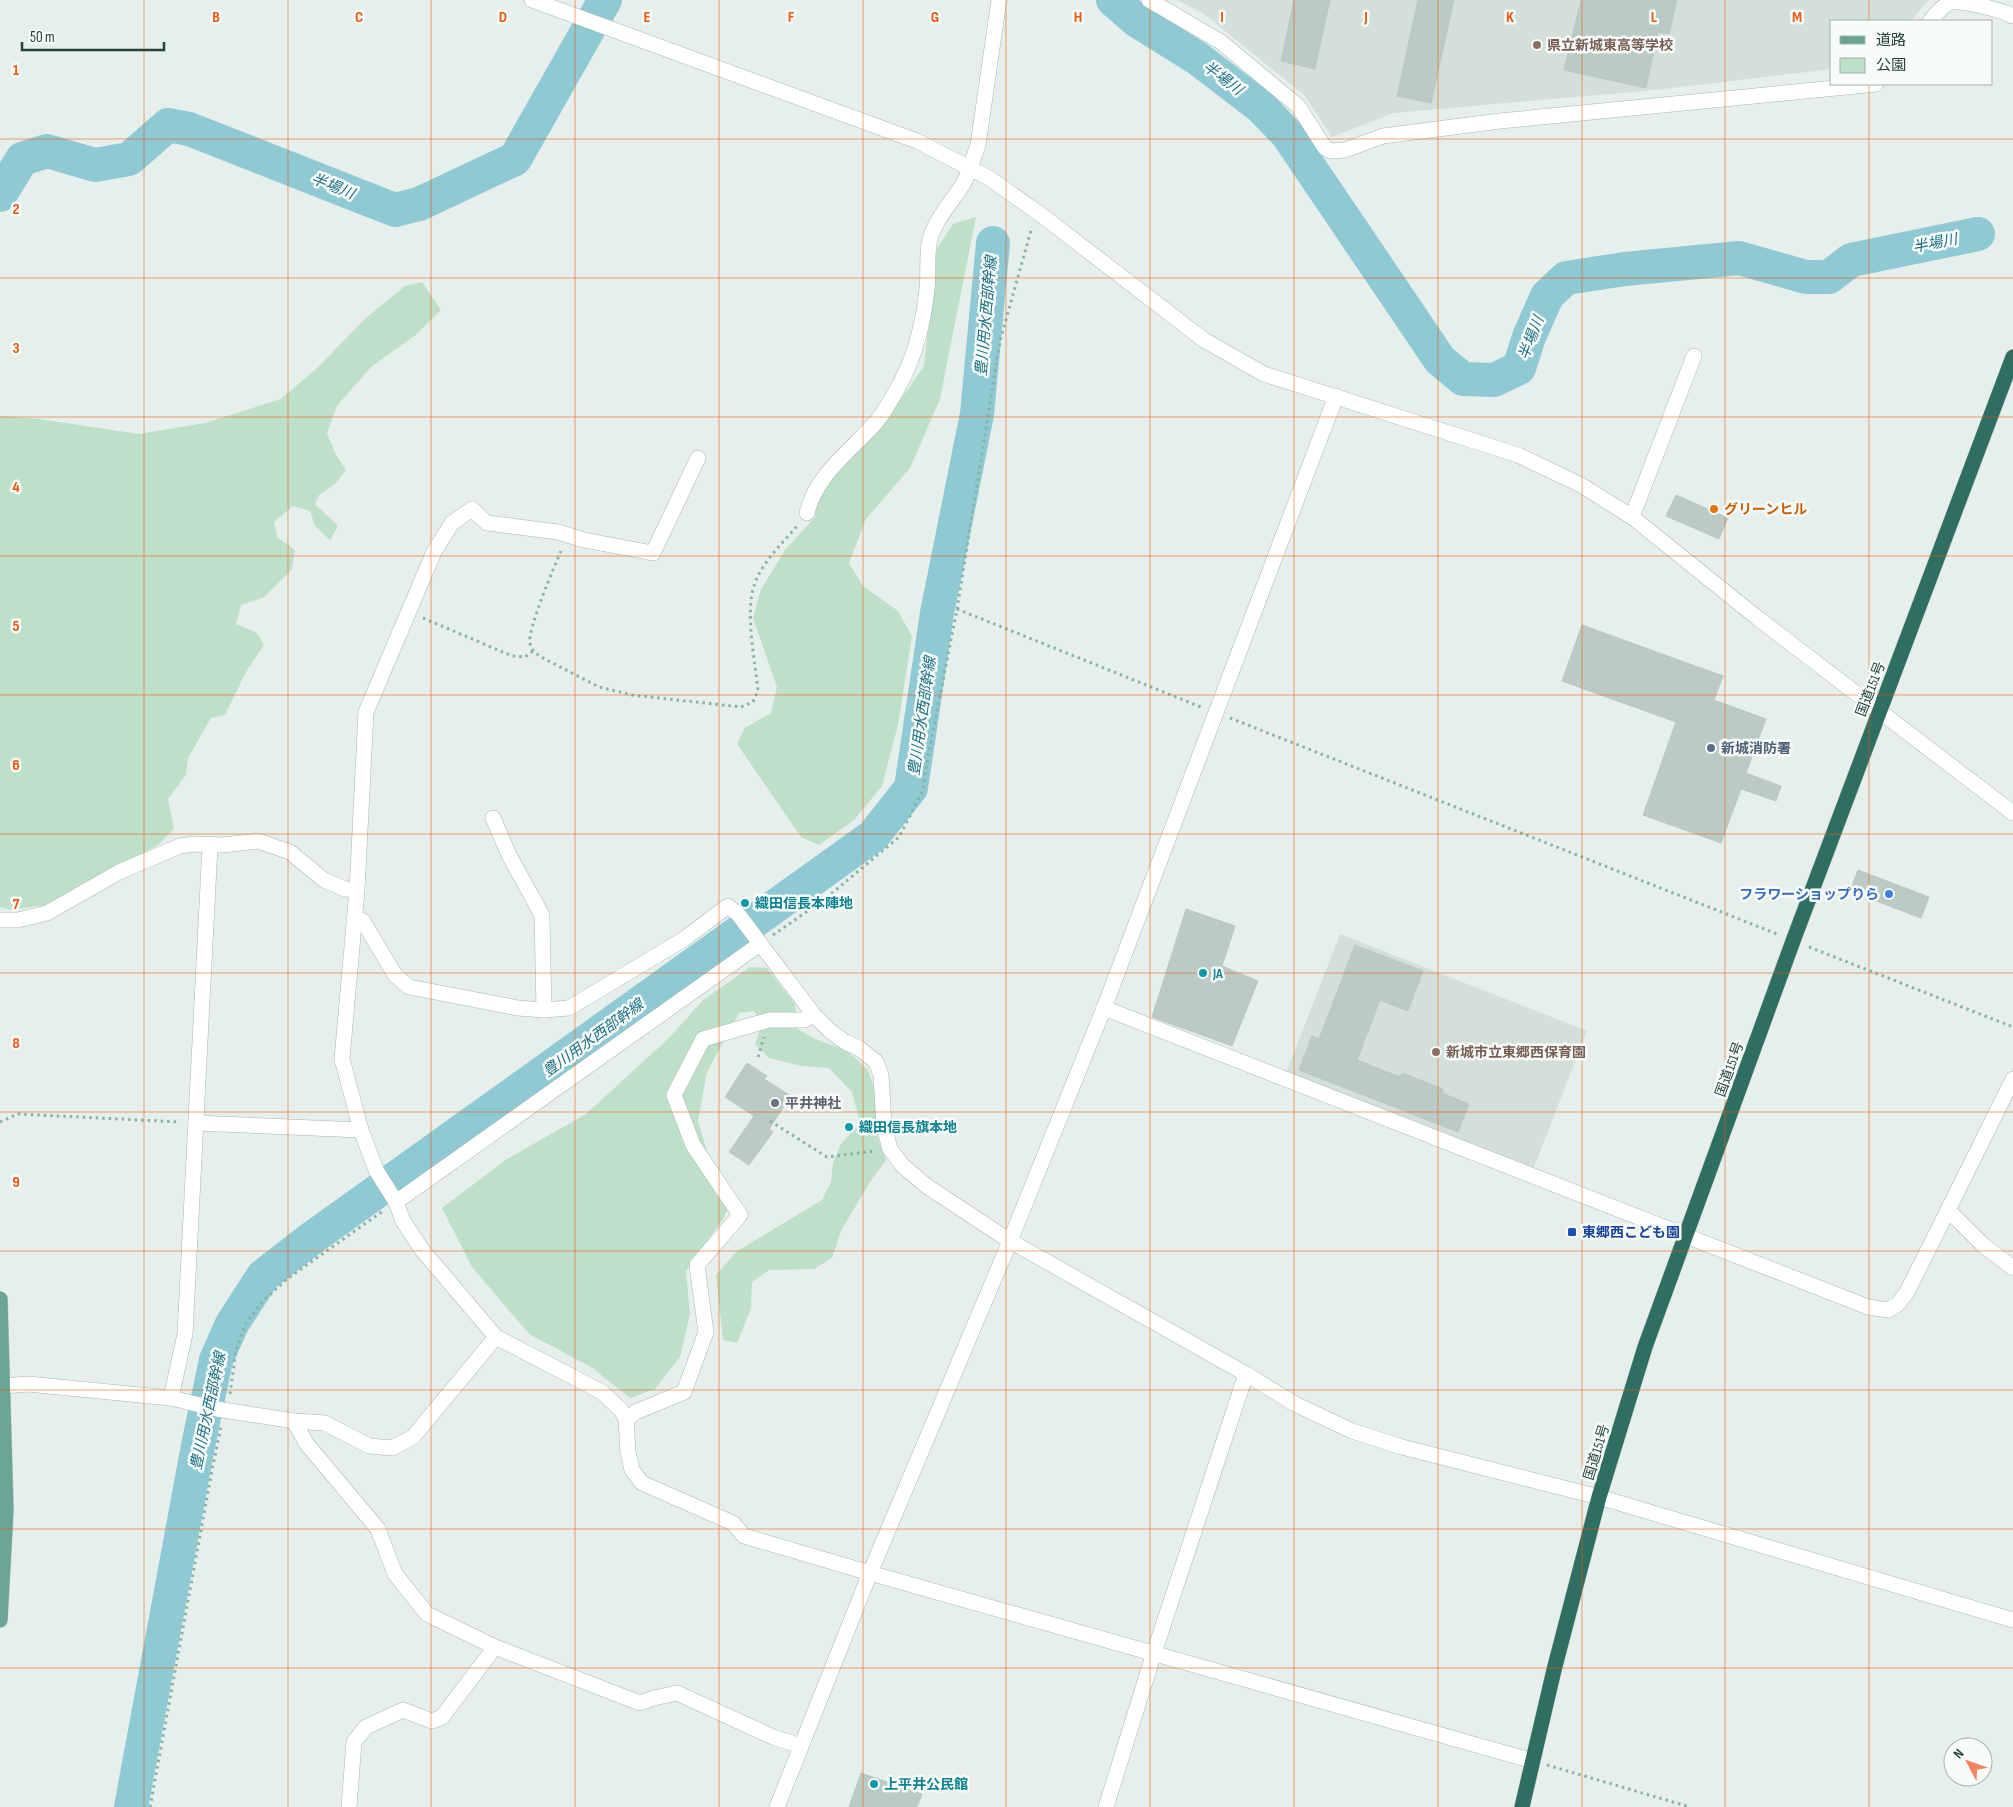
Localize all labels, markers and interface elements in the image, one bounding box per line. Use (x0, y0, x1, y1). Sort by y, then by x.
text: B (212, 8, 220, 27)
text: C (355, 8, 363, 27)
text: D (499, 8, 507, 27)
text: E (644, 8, 651, 27)
text: F (788, 8, 795, 27)
text: G (931, 8, 939, 27)
text: H (1074, 8, 1082, 27)
text: I (1220, 8, 1224, 27)
text: J (1363, 8, 1368, 27)
text: K (1506, 8, 1514, 27)
text: L (1651, 8, 1658, 27)
text: M (1792, 8, 1802, 27)
scale bar (22, 20, 165, 52)
legend (1830, 20, 1993, 85)
text: 50 m (30, 28, 55, 47)
text: 道路 (1876, 31, 1906, 50)
place label: 県立新城東高等学校 (1547, 37, 1673, 54)
marker: 県立新城東高等学校 (1531, 39, 1543, 51)
text: 公園 (1876, 56, 1906, 75)
water label: 半場川 (1199, 57, 1248, 101)
text: 1 (13, 61, 20, 80)
water label: 半場川 (308, 169, 359, 204)
text: 2 (12, 200, 20, 219)
water label: 半場川 (1911, 229, 1961, 257)
water label: 豊川用水西部幹線 (972, 253, 1001, 377)
water label: 半場川 (1515, 312, 1549, 363)
text: 3 (12, 339, 20, 358)
text: 4 (12, 478, 20, 497)
place label: グリーンヒル (1724, 501, 1807, 518)
marker: グリーンヒル (1708, 503, 1720, 515)
text: 5 (12, 617, 20, 636)
water label: 豊川用水西部幹線 (905, 653, 941, 777)
street label: 国道151号 (1852, 659, 1889, 719)
place label: 新城消防署 (1721, 740, 1791, 757)
marker: 新城消防署 (1705, 742, 1717, 754)
text: 6 (12, 756, 20, 775)
place label: フラワーショップりら (1739, 886, 1879, 903)
marker: フラワーショップりら (1883, 888, 1895, 900)
text: 7 (13, 895, 20, 914)
place label: 織田信長本陣地 (755, 895, 853, 912)
marker: 織田信長本陣地 (739, 897, 751, 909)
place label: JA (1212, 965, 1223, 982)
marker: JA (1197, 967, 1209, 979)
water label: 豊川用水西部幹線 (539, 994, 649, 1081)
text: 8 (12, 1034, 20, 1053)
street label: 国道151号 (1712, 1039, 1747, 1099)
place label: 新城市立東郷西保育園 (1446, 1044, 1586, 1061)
marker: 新城市立東郷西保育園 (1430, 1046, 1442, 1058)
place label: 平井神社 (785, 1095, 841, 1112)
marker: 平井神社 (769, 1097, 781, 1109)
place label: 織田信長旗本地 (859, 1119, 957, 1136)
marker: 織田信長旗本地 (843, 1121, 855, 1133)
text: 9 (12, 1173, 20, 1192)
place label: 東郷西こども園 (1582, 1224, 1680, 1241)
marker: 東郷西こども園 (1566, 1226, 1578, 1238)
water label: 豊川用水西部幹線 (187, 1348, 231, 1472)
street label: 国道151号 (1580, 1422, 1613, 1482)
north arrow (1943, 1737, 1993, 1787)
text: N (1950, 1745, 1967, 1762)
place label: 上平井公民館 (884, 1776, 968, 1793)
marker: 上平井公民館 (868, 1778, 880, 1790)

